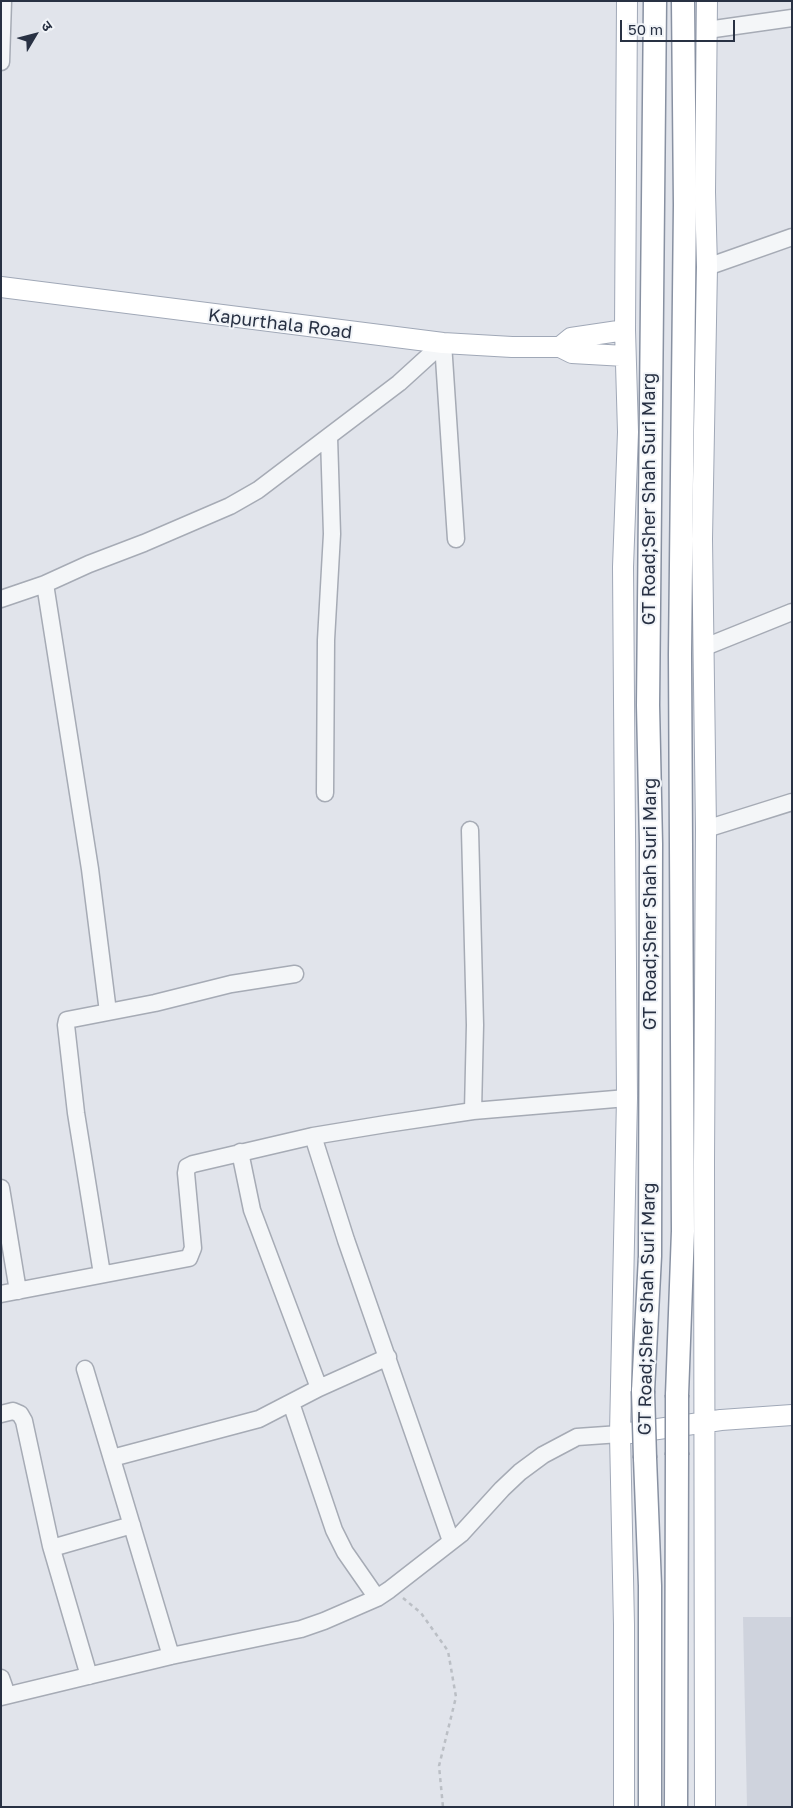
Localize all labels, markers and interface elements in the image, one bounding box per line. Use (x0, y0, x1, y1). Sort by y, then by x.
north arrow (10, 10, 60, 60)
scale bar (623, 10, 738, 42)
text: उ (38, 17, 57, 34)
text: 50 m (628, 20, 663, 38)
street label: Kapurthala Road (207, 304, 353, 344)
street label: GT Road;Sher Shah Suri Marg (638, 373, 660, 625)
street label: GT Road;Sher Shah Suri Marg (639, 778, 661, 1030)
street label: GT Road;Sher Shah Suri Marg (634, 1182, 660, 1436)

